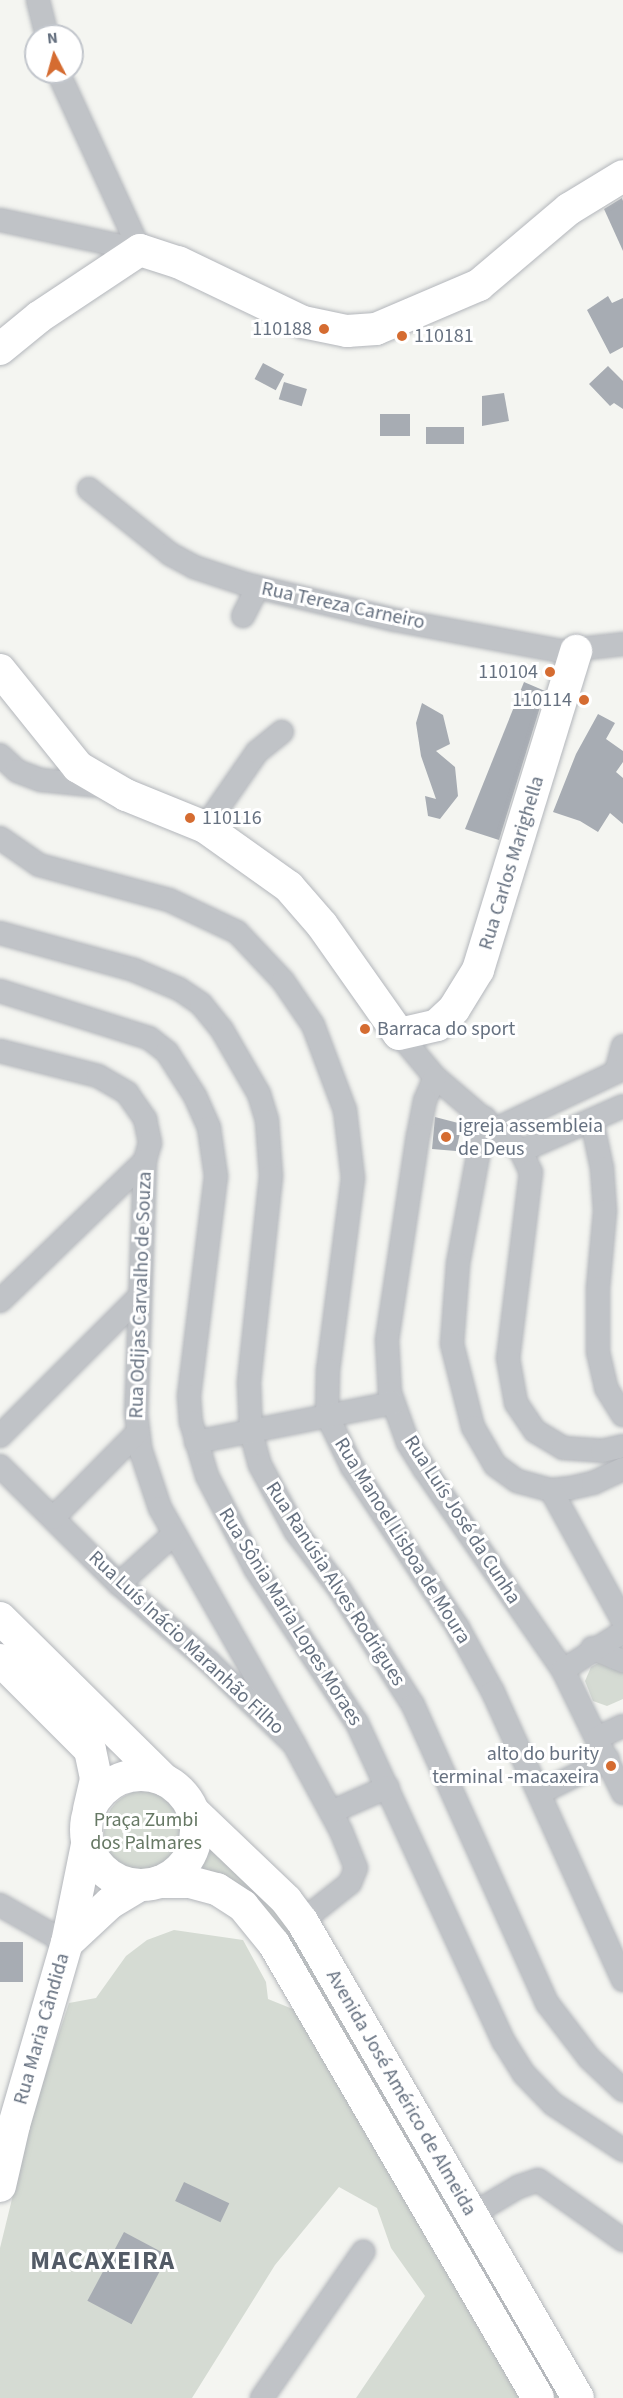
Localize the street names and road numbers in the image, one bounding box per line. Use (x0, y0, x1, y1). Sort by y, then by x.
street label: Rua Tereza Carneiro (259, 577, 427, 635)
street label: Rua Carlos Marighella (474, 773, 550, 953)
street label: Rua Odijas Carvalho de Souza (125, 1171, 157, 1419)
street label: Rua Luís José da Cunha (399, 1431, 525, 1609)
street label: Rua Manoel Lisboa de Moura (329, 1434, 475, 1648)
street label: Rua Ranúsia Alves Rodrigues (260, 1477, 410, 1691)
street label: Rua Sônia Maria Lopes Moraes (213, 1504, 367, 1730)
street label: Rua Luís Inácio Maranhão Filho (83, 1546, 289, 1740)
street label: Rua Maria Cândida (9, 1950, 75, 2108)
street label: Avenida José Américo de Almeida (321, 1966, 481, 2220)

